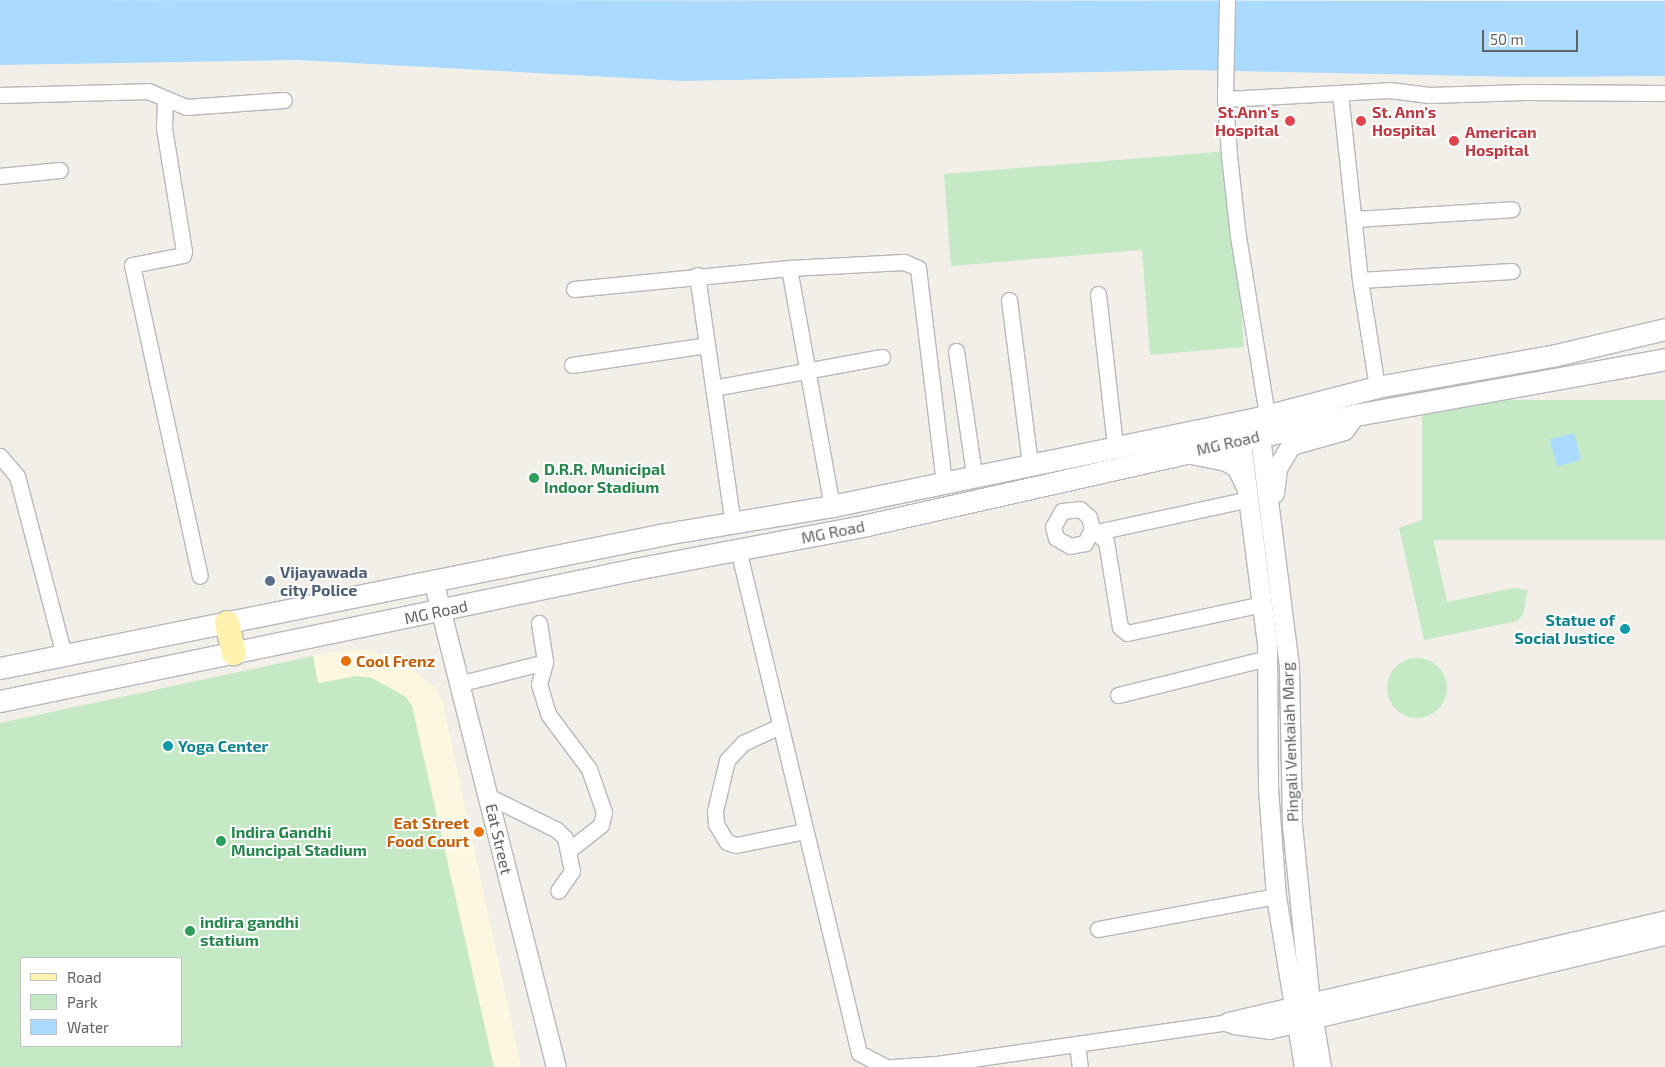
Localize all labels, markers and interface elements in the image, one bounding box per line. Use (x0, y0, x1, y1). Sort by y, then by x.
scale bar (1485, 20, 1581, 52)
text: 50 m (1490, 30, 1524, 48)
place label: St.Ann's Hospital (1215, 102, 1279, 140)
place label: St. Ann's Hospital (1372, 102, 1437, 140)
marker: St.Ann's Hospital (1283, 114, 1297, 128)
marker: St. Ann's Hospital (1354, 114, 1368, 128)
place label: American Hospital (1465, 122, 1537, 160)
marker: American Hospital (1447, 134, 1461, 148)
street label: MG Road (1194, 426, 1262, 460)
place label: D.R.R. Municipal Indoor Stadium (544, 459, 665, 497)
marker: D.R.R. Municipal Indoor Stadium (528, 472, 540, 484)
street label: MG Road (800, 516, 866, 548)
place label: Vijayawada city Police (280, 562, 368, 600)
marker: Vijayawada city Police (264, 575, 276, 587)
street label: MG Road (402, 596, 470, 628)
place label: Statue of Social Justice (1514, 610, 1615, 648)
marker: Statue of Social Justice (1619, 623, 1631, 635)
place label: Cool Frenz (356, 651, 435, 671)
marker: Cool Frenz (340, 655, 352, 667)
street label: Pingali Venkaiah Marg (1278, 662, 1302, 822)
place label: Yoga Center (178, 736, 268, 756)
marker: Yoga Center (162, 740, 174, 752)
street label: Eat Street (482, 802, 516, 876)
place label: Eat Street Food Court (387, 813, 469, 851)
place label: Indira Gandhi Muncipal Stadium (231, 822, 367, 860)
marker: Eat Street Food Court (473, 826, 485, 838)
marker: Indira Gandhi Muncipal Stadium (215, 835, 227, 847)
place label: indira gandhi statium (200, 912, 299, 950)
marker: indira gandhi statium (184, 925, 196, 937)
legend (20, 957, 182, 1047)
text: Road (67, 968, 102, 986)
text: Park (67, 993, 98, 1011)
text: Water (67, 1018, 109, 1036)

